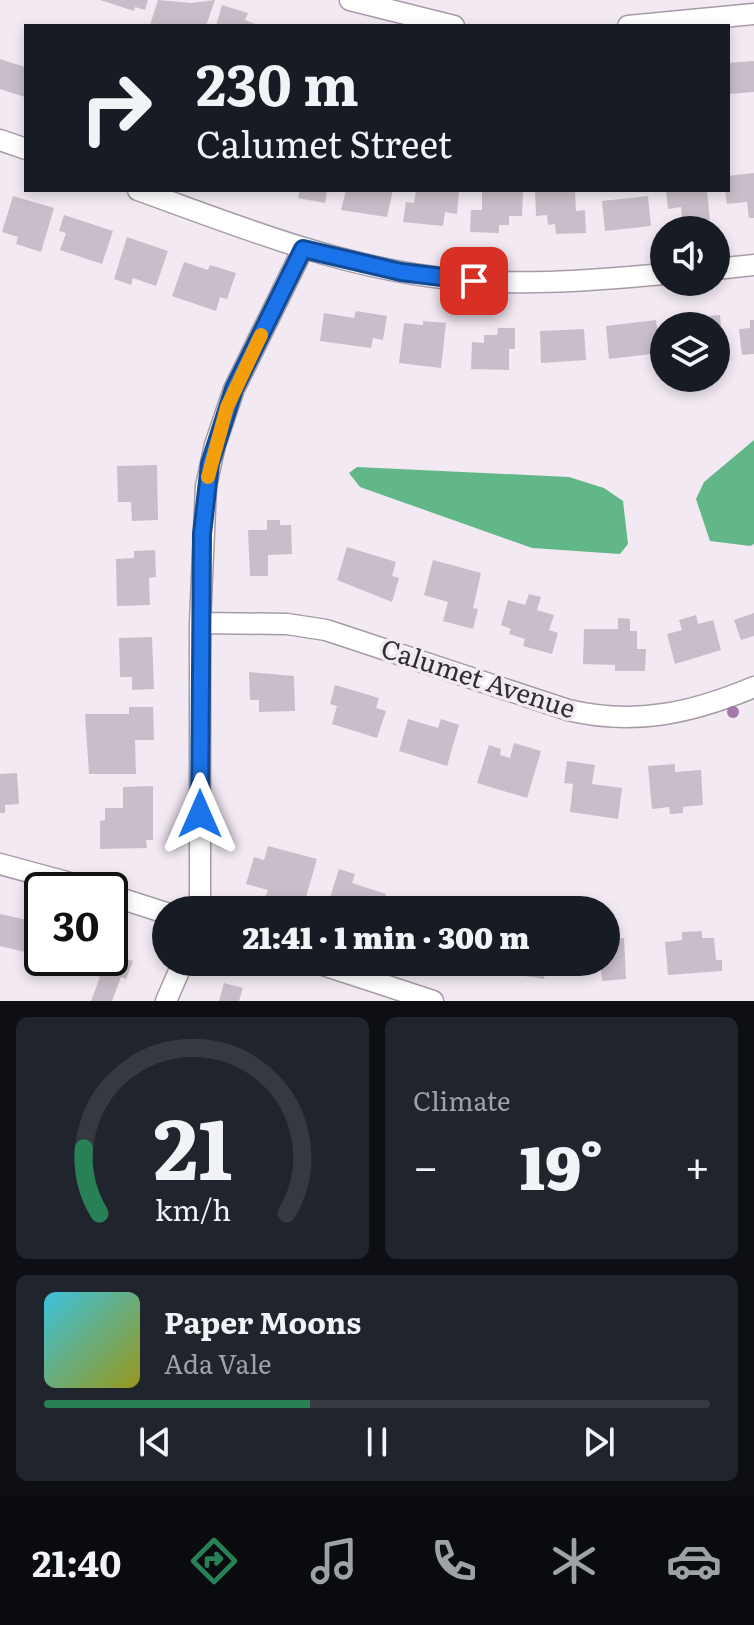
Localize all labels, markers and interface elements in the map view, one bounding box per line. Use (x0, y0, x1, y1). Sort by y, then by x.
text: 230 m (196, 40, 359, 123)
icon: right (64, 56, 168, 160)
text: Calumet Street (196, 116, 452, 169)
map controls (650, 216, 730, 392)
button: sound (650, 216, 730, 296)
pin (440, 247, 508, 315)
icon: arrive (452, 259, 496, 303)
button: layers (650, 312, 730, 392)
street label: Calumet Avenue (377, 627, 581, 726)
position arrow (158, 772, 242, 856)
speed limit sign: 30 (24, 872, 128, 976)
text: 21:41 · 1 min · 300 m (242, 914, 530, 958)
text: Climate (413, 1080, 511, 1119)
text: 21 (153, 1082, 232, 1206)
text: 19° (520, 1119, 603, 1208)
text: − (413, 1131, 439, 1197)
text: + (684, 1131, 710, 1197)
text: km/h (154, 1187, 231, 1230)
text: Paper Moons (164, 1299, 361, 1343)
text: Ada Vale (164, 1343, 271, 1382)
icon: previous (133, 1420, 177, 1464)
icon: pause (355, 1420, 399, 1464)
icon: next (577, 1420, 621, 1464)
icon: directions (186, 1533, 242, 1589)
icon: music (306, 1533, 362, 1589)
icon: phone (426, 1533, 482, 1589)
icon: climate (546, 1533, 602, 1589)
icon: car (666, 1533, 722, 1589)
text: 21:40 (32, 1535, 121, 1588)

